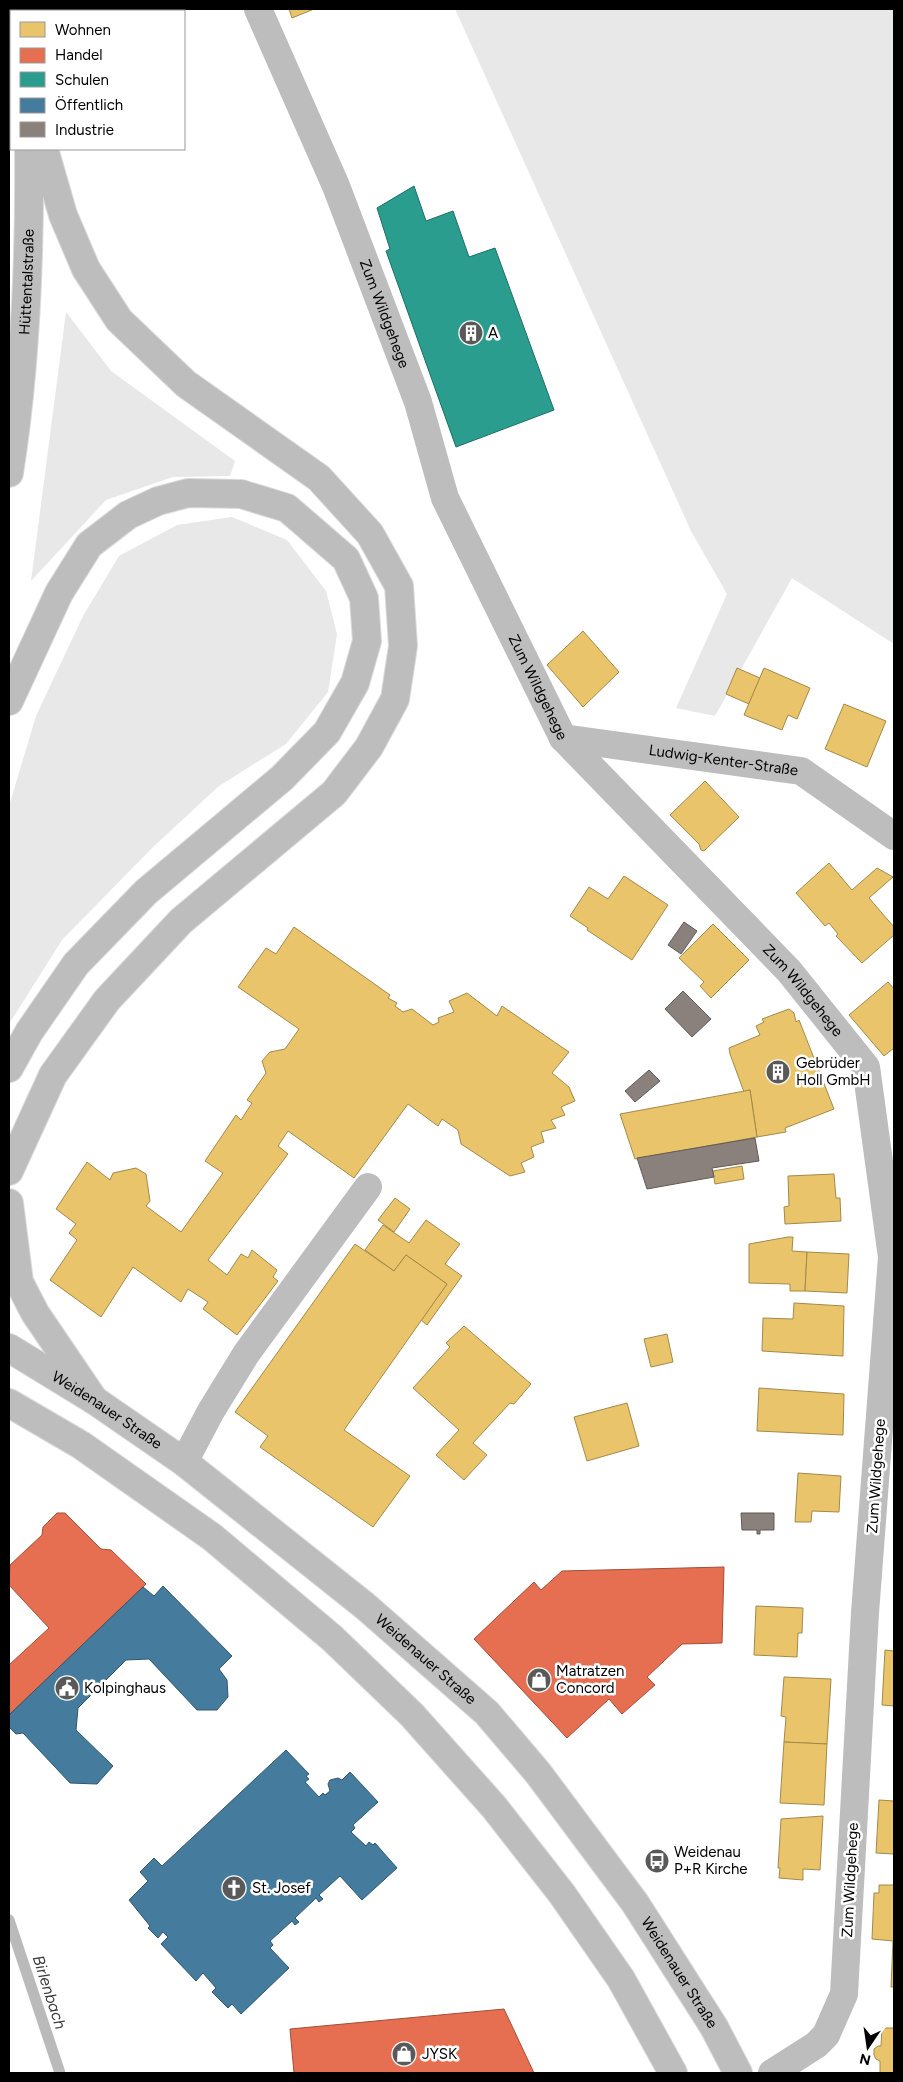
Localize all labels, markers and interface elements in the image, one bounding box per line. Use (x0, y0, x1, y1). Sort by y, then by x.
legend (10, 10, 185, 150)
text: Wohnen (55, 21, 111, 39)
text: Handel (55, 46, 103, 64)
text: Schulen (55, 71, 109, 89)
text: Öffentlich (55, 96, 123, 114)
text: Industrie (55, 121, 114, 139)
street label: Hüttentalstraße (15, 229, 38, 336)
street label: Zum Wildgehege (356, 257, 413, 371)
building icon: A (458, 320, 484, 346)
place label: A (488, 324, 498, 342)
street label: Zum Wildgehege (505, 632, 571, 743)
street label: Ludwig-Kenter-Straße (648, 741, 799, 779)
street label: Zum Wildgehege (759, 940, 847, 1040)
place label: Gebrüder Holl GmbH (796, 1054, 871, 1089)
building icon: Gebrüder Holl GmbH (765, 1059, 791, 1085)
street label: Weidenauer Straße (49, 1367, 165, 1453)
street label: Zum Wildgehege (863, 1418, 889, 1534)
street label: Weidenauer Straße (372, 1610, 480, 1708)
place label: Matratzen Concord (556, 1662, 624, 1697)
shop icon: Matratzen Concord (526, 1667, 552, 1693)
public building icon: Kolpinghaus (54, 1675, 80, 1701)
place label: Kolpinghaus (84, 1679, 166, 1697)
street label: Zum Wildgehege (838, 1822, 862, 1938)
place label: Weidenau P+R Kirche (674, 1843, 748, 1878)
bus stop icon: Weidenau P+R Kirche (644, 1848, 670, 1874)
church icon: St. Josef (221, 1875, 247, 1901)
place label: St. Josef (252, 1879, 311, 1897)
street label: Weidenauer Straße (637, 1914, 721, 2032)
water label: Birlenbach (29, 1953, 70, 2032)
north arrow (843, 2022, 893, 2072)
shop icon: JYSK (391, 2041, 417, 2067)
place label: JYSK (422, 2045, 458, 2063)
text: N (858, 2050, 872, 2069)

